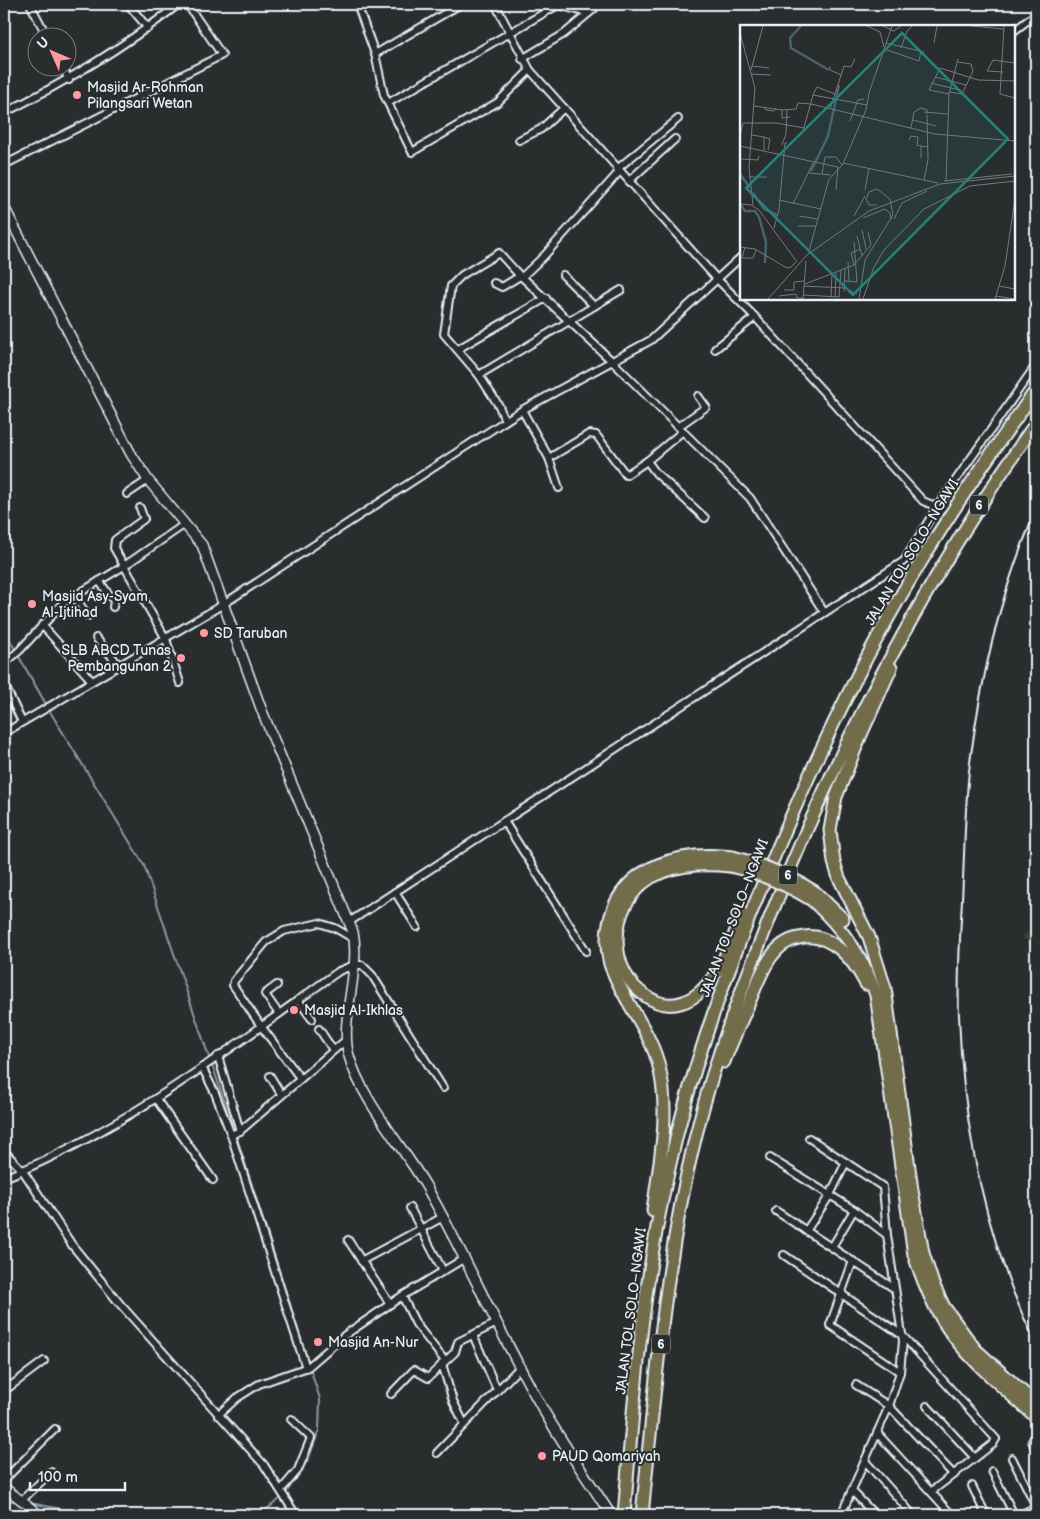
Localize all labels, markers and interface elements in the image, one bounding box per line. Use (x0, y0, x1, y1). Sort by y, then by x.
inset map (740, 25, 1015, 300)
north arrow (28, 28, 78, 78)
text: U (34, 34, 53, 53)
place label: Masjid Ar-Rohman Pilangsari Wetan (87, 79, 204, 112)
marker: Masjid Ar-Rohman Pilangsari Wetan (71, 89, 83, 101)
street label: JALAN TOL SOLO–NGAWI (862, 476, 962, 628)
road number: 6 (970, 496, 988, 514)
place label: Masjid Asy-Syam Al-Ijtihad (42, 588, 148, 621)
marker: Masjid Asy-Syam Al-Ijtihad (26, 598, 38, 610)
place label: SD Taruban (214, 625, 288, 642)
marker: SD Taruban (198, 627, 210, 639)
place label: SLB ABCD Tunas Pembangunan 2 (62, 642, 172, 675)
marker: SLB ABCD Tunas Pembangunan 2 (175, 652, 187, 664)
street label: JALAN TOL SOLO–NGAWI (696, 837, 772, 999)
road number: 6 (779, 866, 797, 884)
place label: Masjid Al-Ikhlas (304, 1002, 403, 1019)
marker: Masjid Al-Ikhlas (288, 1004, 300, 1016)
street label: JALAN TOL SOLO–NGAWI (612, 1227, 650, 1395)
place label: Masjid An-Nur (328, 1334, 419, 1351)
road number: 6 (652, 1335, 670, 1354)
marker: Masjid An-Nur (312, 1336, 324, 1348)
place label: PAUD Qomariyah (552, 1448, 661, 1465)
marker: PAUD Qomariyah (536, 1450, 548, 1462)
scale bar (30, 1459, 125, 1491)
text: 100 m (38, 1468, 78, 1487)

